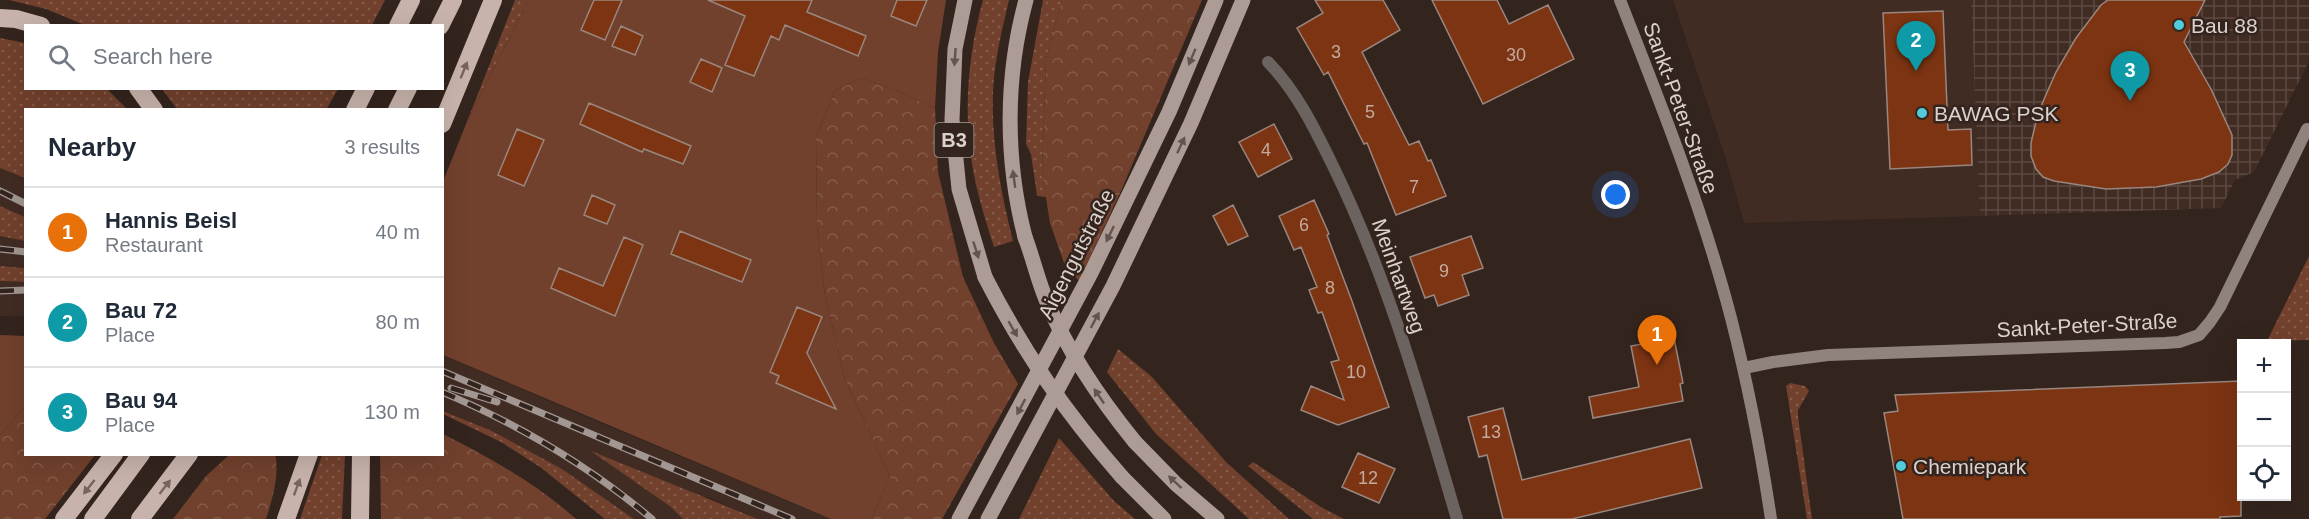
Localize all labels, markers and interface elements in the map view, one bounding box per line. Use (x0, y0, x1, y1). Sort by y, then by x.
place label: Bau 88 (2191, 14, 2258, 37)
marker: Bau 88 (2172, 18, 2186, 32)
street label: Sankt-Peter-Straße (1639, 19, 1723, 197)
pin: 2 (1896, 22, 1936, 71)
search box (24, 24, 444, 90)
icon: search (45, 41, 78, 74)
house number: 3 (1331, 42, 1341, 62)
text: Search here (93, 44, 213, 69)
house number: 30 (1506, 45, 1526, 65)
one-way arrow (950, 48, 959, 67)
one-way arrow (1187, 48, 1196, 66)
pin: 3 (2110, 51, 2150, 101)
one-way arrow (460, 61, 469, 79)
house number: 5 (1365, 102, 1375, 122)
place label: BAWAG PSK (1934, 102, 2058, 125)
marker: BAWAG PSK (1915, 106, 1929, 120)
road number: B3 (934, 123, 974, 157)
text: Nearby (48, 132, 136, 162)
text: 3 results (344, 136, 420, 158)
one-way arrow (1176, 136, 1185, 153)
house number: 4 (1261, 140, 1271, 160)
one-way arrow (1010, 170, 1019, 189)
house number: 7 (1409, 177, 1419, 197)
your location (1601, 180, 1630, 209)
street label: Aigengutstraße (1033, 185, 1119, 323)
text: Hannis Beisl (105, 208, 237, 233)
house number: 6 (1299, 215, 1309, 235)
street label: Meinhartweg (1368, 216, 1430, 336)
text: 1 (62, 221, 73, 243)
text: 40 m (376, 221, 420, 243)
one-way arrow (1106, 225, 1116, 243)
text: Restaurant (105, 234, 203, 256)
one-way arrow (972, 241, 981, 259)
house number: 9 (1439, 261, 1449, 281)
house number: 8 (1325, 278, 1335, 298)
text: Bau 72 (105, 298, 177, 323)
street label: Sankt-Peter-Straße (1996, 309, 2178, 341)
text: 2 (62, 311, 73, 333)
text: 80 m (376, 311, 420, 333)
one-way arrow (1090, 311, 1100, 328)
pin: 1 (1638, 316, 1676, 365)
one-way arrow (1007, 321, 1018, 337)
text: Place (105, 324, 155, 346)
map controls (2237, 339, 2291, 501)
button: + (2237, 339, 2291, 393)
house number: 10 (1346, 362, 1366, 382)
text: Bau 94 (105, 388, 177, 413)
one-way arrow (1094, 388, 1105, 404)
button: − (2237, 393, 2291, 447)
one-way arrow (1016, 399, 1026, 416)
text: 3 (62, 401, 73, 423)
text: 130 m (364, 401, 420, 423)
text: Place (105, 414, 155, 436)
house number: 13 (1481, 422, 1501, 442)
button: locate (2237, 447, 2291, 501)
place label: Chemiepark (1913, 455, 2027, 478)
marker: Chemiepark (1894, 459, 1908, 473)
house number: 12 (1358, 468, 1378, 488)
one-way arrow (1167, 475, 1182, 489)
one-way arrow (293, 477, 303, 495)
one-way arrow (84, 479, 96, 494)
one-way arrow (159, 479, 171, 495)

